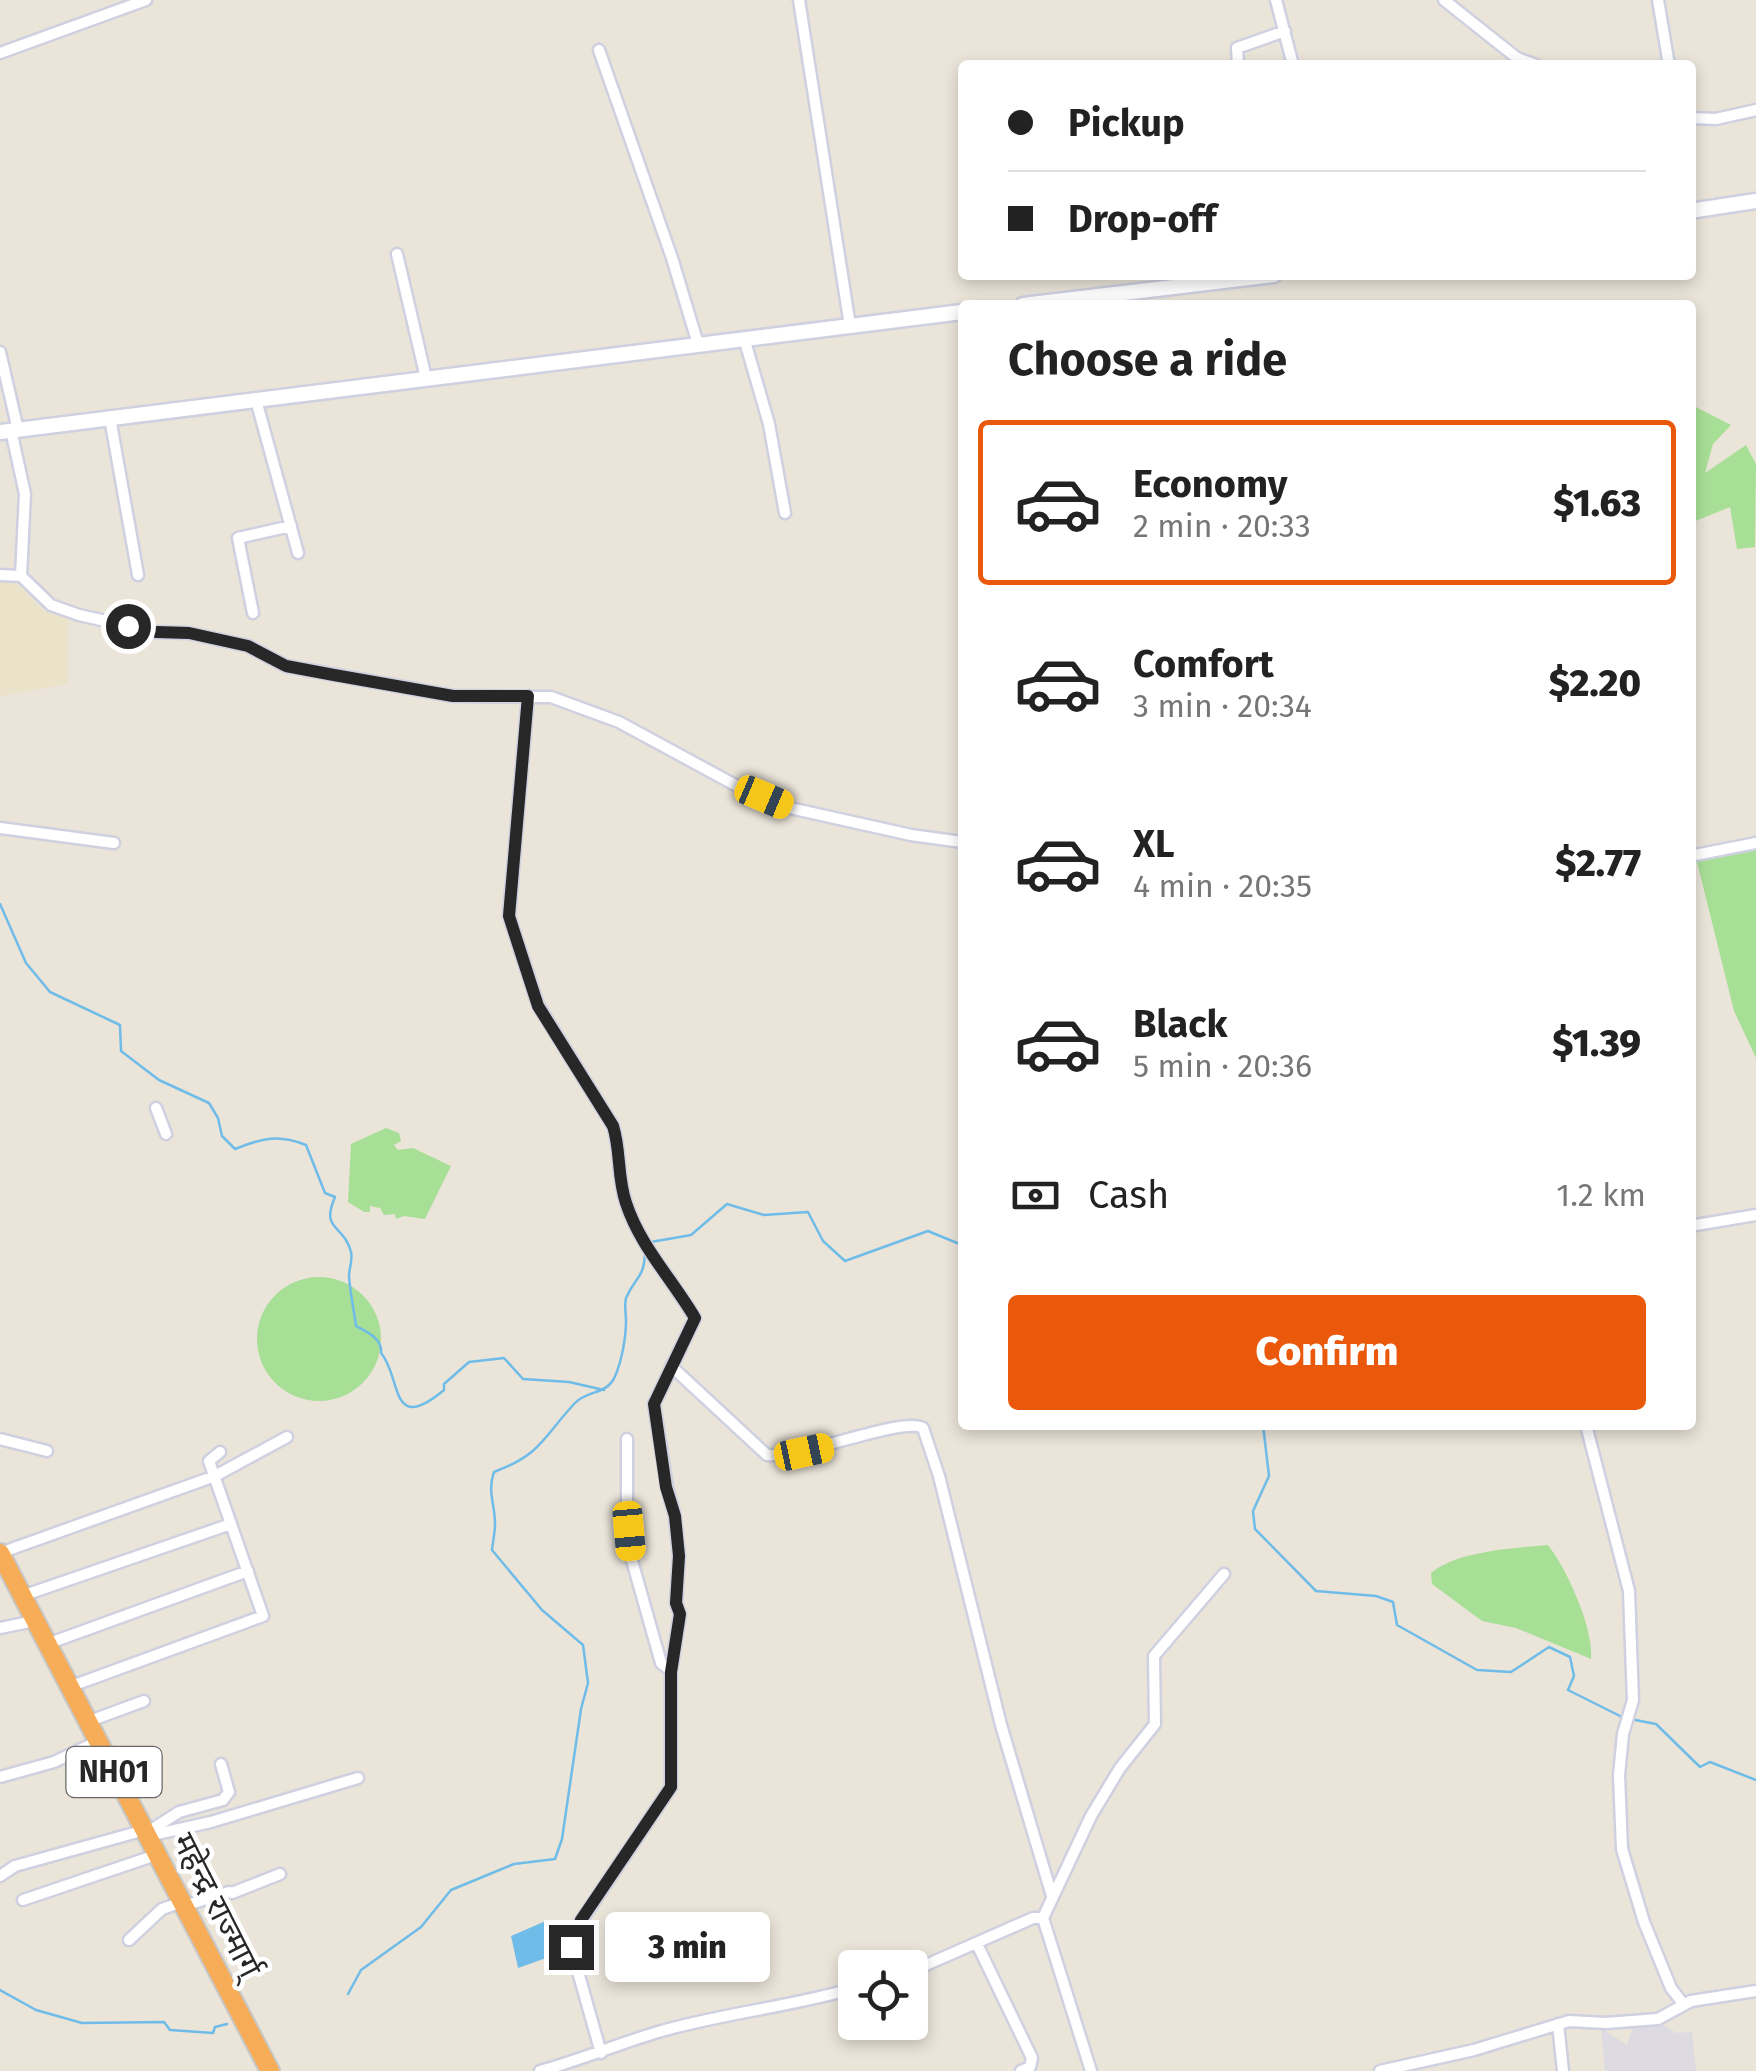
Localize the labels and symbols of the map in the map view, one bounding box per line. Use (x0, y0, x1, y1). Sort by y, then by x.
route start (106, 604, 151, 649)
car (731, 771, 797, 823)
car (772, 1431, 836, 1473)
car (611, 1500, 647, 1562)
road number: NH01 (66, 1747, 162, 1797)
street label: महेन्द्र राज्मार्ग् (164, 1827, 272, 1988)
callout: 3 min (606, 1912, 771, 1982)
route end (549, 1925, 594, 1970)

